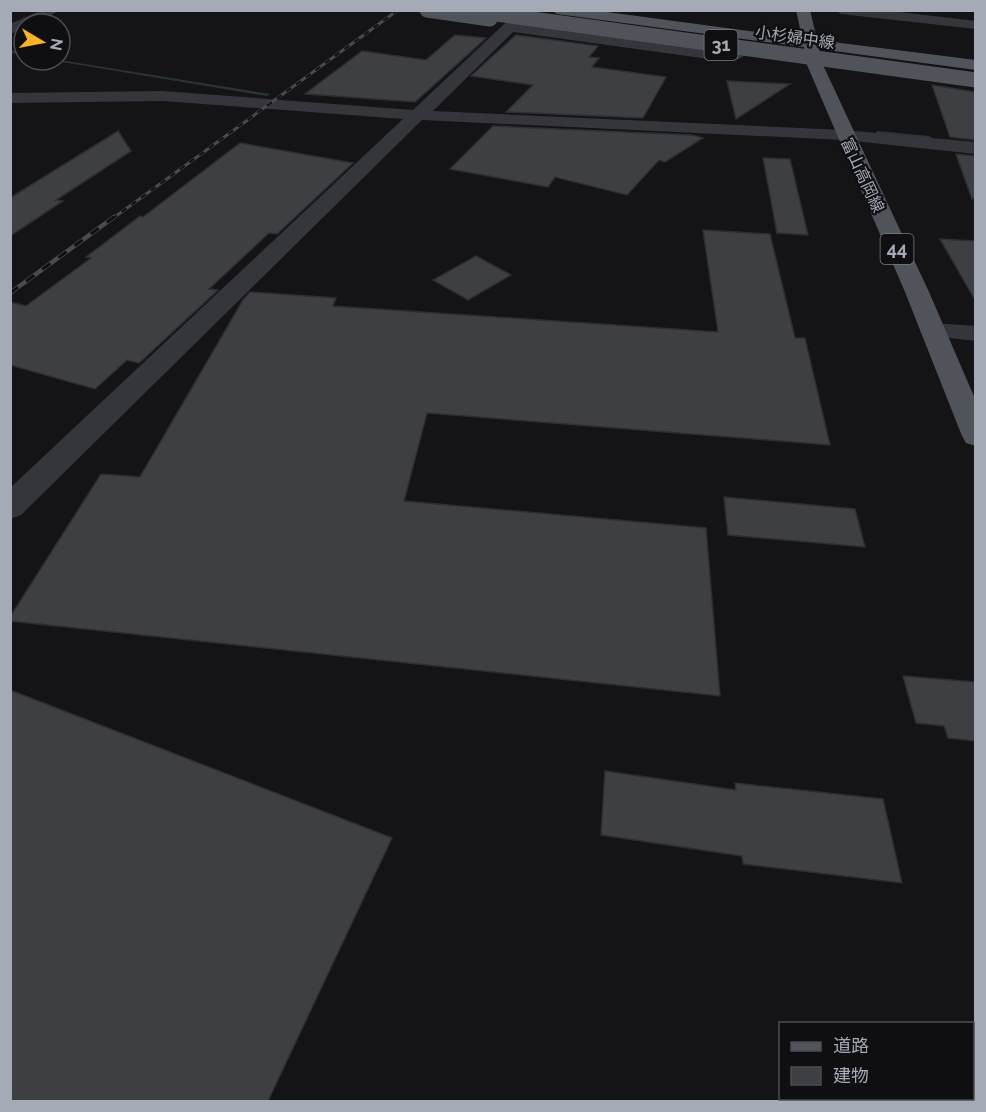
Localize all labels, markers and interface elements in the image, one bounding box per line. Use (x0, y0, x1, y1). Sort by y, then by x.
north arrow (12, 12, 72, 72)
street label: 小杉婦中線 (754, 23, 836, 52)
road number: 31 (704, 30, 738, 60)
text: N (46, 37, 67, 52)
street label: 富山高岡線 (837, 135, 888, 215)
road number: 44 (880, 234, 914, 264)
legend (779, 1022, 974, 1100)
text: 道路 (833, 1035, 869, 1056)
text: 建物 (833, 1065, 869, 1086)

